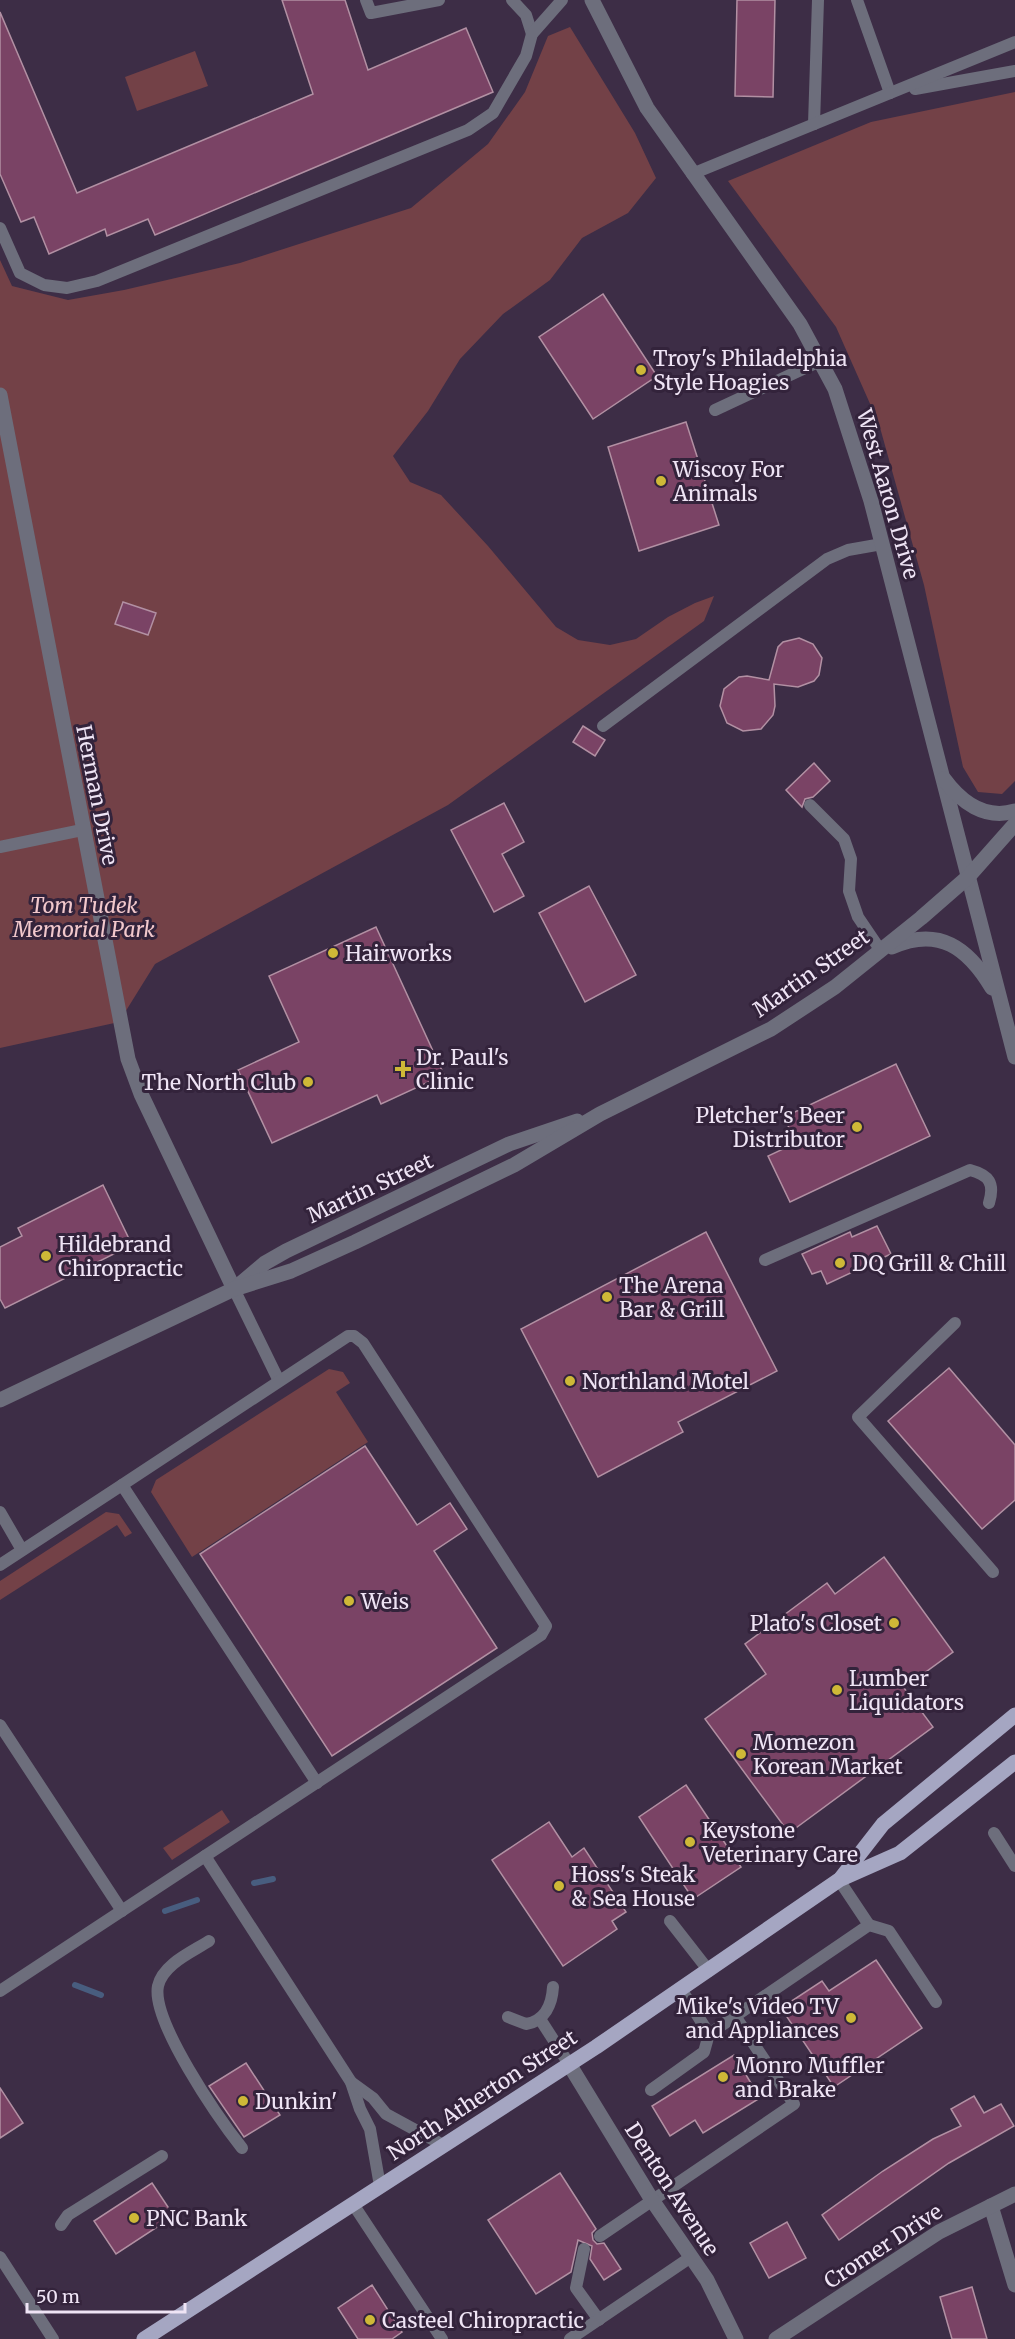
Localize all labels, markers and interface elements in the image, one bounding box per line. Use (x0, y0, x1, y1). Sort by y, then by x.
place label: Troy's Philadelphia Style Hoagies (653, 345, 847, 396)
marker: Troy's Philadelphia Style Hoagies (634, 363, 648, 377)
street label: West Aaron Drive (851, 405, 925, 582)
place label: Wiscoy For Animals (672, 456, 784, 507)
marker: Wiscoy For Animals (654, 474, 668, 488)
street label: Herman Drive (70, 723, 124, 868)
park label: Tom Tudek Memorial Park (12, 892, 156, 943)
street label: Martin Street (748, 923, 874, 1023)
place label: Hairworks (345, 940, 452, 967)
marker: Hairworks (326, 946, 340, 960)
place label: Dr. Paul's Clinic (416, 1044, 509, 1095)
marker: Dr. Paul's Clinic (394, 1060, 412, 1078)
place label: The North Club (142, 1069, 296, 1096)
marker: The North Club (301, 1075, 315, 1089)
place label: Pletcher's Beer Distributor (695, 1102, 845, 1153)
marker: Pletcher's Beer Distributor (850, 1120, 864, 1134)
street label: Martin Street (303, 1147, 437, 1229)
place label: Hildebrand Chiropractic (58, 1231, 183, 1282)
marker: Hildebrand Chiropractic (39, 1249, 53, 1263)
place label: DQ Grill & Chill (852, 1250, 1007, 1277)
marker: DQ Grill & Chill (833, 1256, 847, 1270)
place label: The Arena Bar & Grill (619, 1272, 725, 1323)
marker: The Arena Bar & Grill (600, 1290, 614, 1304)
place label: Northland Motel (582, 1368, 750, 1395)
marker: Northland Motel (563, 1374, 577, 1388)
place label: Weis (360, 1588, 409, 1615)
marker: Weis (342, 1594, 356, 1608)
place label: Plato's Closet (750, 1610, 882, 1637)
marker: Plato's Closet (887, 1616, 901, 1630)
place label: Lumber Liquidators (849, 1665, 964, 1716)
marker: Lumber Liquidators (830, 1683, 844, 1697)
place label: Momezon Korean Market (753, 1729, 903, 1780)
marker: Momezon Korean Market (734, 1747, 748, 1761)
place label: Keystone Veterinary Care (701, 1817, 858, 1868)
marker: Keystone Veterinary Care (683, 1835, 697, 1849)
place label: Hoss's Steak & Sea House (571, 1861, 696, 1912)
marker: Hoss's Steak & Sea House (552, 1879, 566, 1893)
place label: Mike's Video TV and Appliances (677, 1993, 840, 2044)
marker: Mike's Video TV and Appliances (844, 2011, 858, 2025)
street label: North Atherton Street (382, 2024, 582, 2166)
place label: Monro Muffler and Brake (735, 2052, 885, 2103)
marker: Monro Muffler and Brake (716, 2070, 730, 2084)
place label: Dunkin' (255, 2088, 337, 2115)
marker: Dunkin' (236, 2094, 250, 2108)
street label: Denton Avenue (619, 2117, 725, 2261)
street label: Cromer Drive (819, 2198, 947, 2294)
place label: PNC Bank (146, 2205, 248, 2232)
marker: PNC Bank (127, 2211, 141, 2225)
scale bar (27, 2276, 184, 2314)
text: 50 m (36, 2285, 80, 2308)
place label: Casteel Chiropractic (382, 2307, 584, 2334)
marker: Casteel Chiropractic (363, 2313, 377, 2327)

